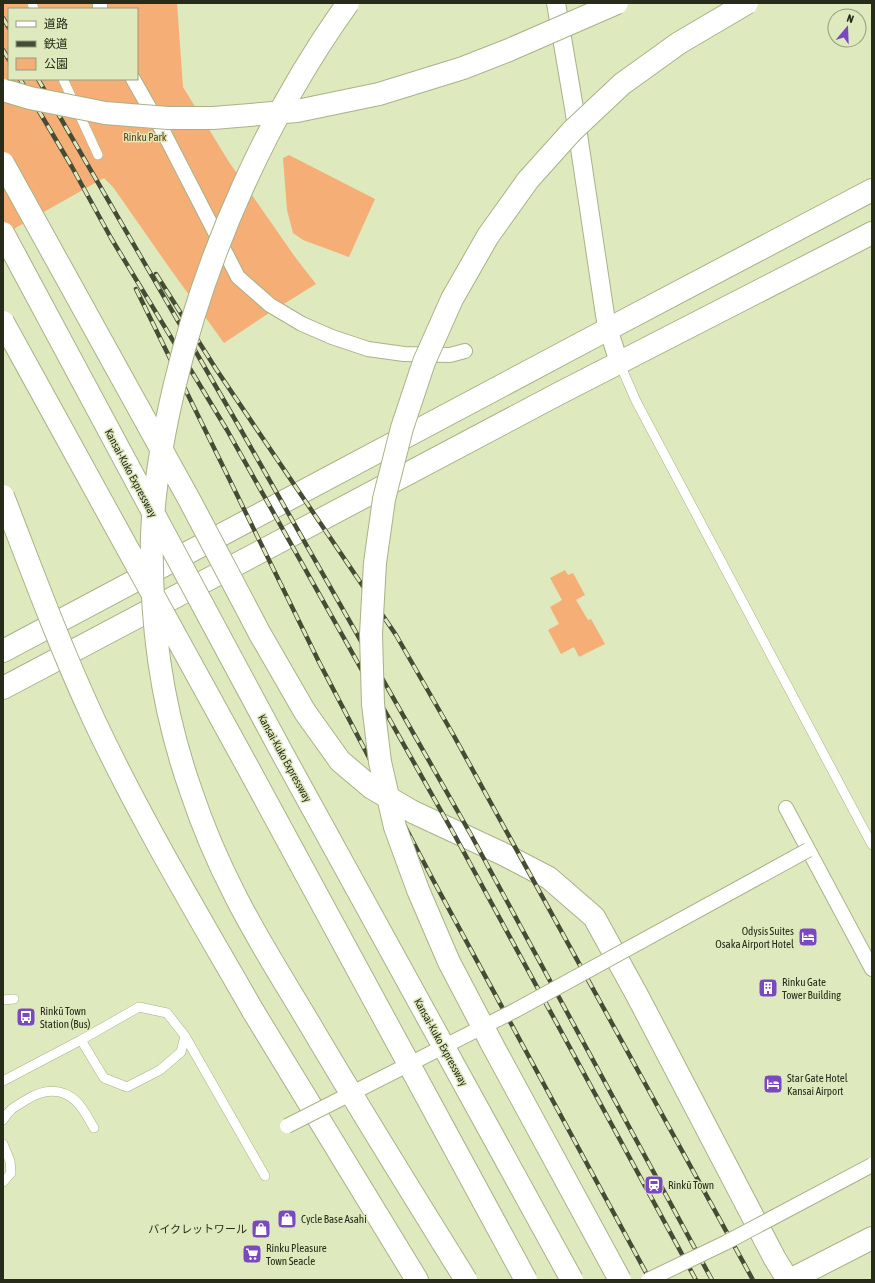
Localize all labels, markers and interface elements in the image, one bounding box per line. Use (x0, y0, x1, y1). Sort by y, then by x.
legend (8, 8, 138, 80)
north arrow (827, 8, 867, 48)
text: N (845, 12, 855, 25)
text: 道路 (44, 17, 68, 31)
text: 鉄道 (44, 37, 68, 51)
text: 公園 (44, 57, 68, 71)
park label: Rinku Park (123, 131, 167, 143)
street label: Kansai-Kuko Expressway (103, 427, 160, 520)
street label: Kansai-Kuko Expressway (256, 712, 314, 804)
place label: Odysis Suites Osaka Airport Hotel (715, 925, 794, 950)
hotel icon: Odysis Suites Osaka Airport Hotel (797, 926, 819, 948)
place label: Rinku Gate Tower Building (782, 976, 841, 1001)
building icon: Rinku Gate Tower Building (757, 977, 779, 999)
street label: Kansai-Kuko Expressway (412, 996, 470, 1088)
place label: Rinkū Town Station (Bus) (40, 1005, 91, 1030)
bus stop icon: Rinkū Town Station (Bus) (15, 1006, 37, 1028)
place label: Star Gate Hotel Kansai Airport (787, 1072, 848, 1097)
hotel icon: Star Gate Hotel Kansai Airport (762, 1073, 784, 1095)
station icon: Rinkū Town (643, 1174, 665, 1196)
place label: Rinkū Town (668, 1179, 714, 1191)
shop icon: Cycle Base Asahi (276, 1208, 298, 1230)
place label: Cycle Base Asahi (301, 1213, 367, 1225)
shop icon: バイクレットワール (250, 1218, 272, 1240)
place label: バイクレットワール (148, 1223, 247, 1235)
place label: Rinku Pleasure Town Seacle (266, 1242, 327, 1267)
supermarket icon: Rinku Pleasure Town Seacle (241, 1243, 263, 1265)

